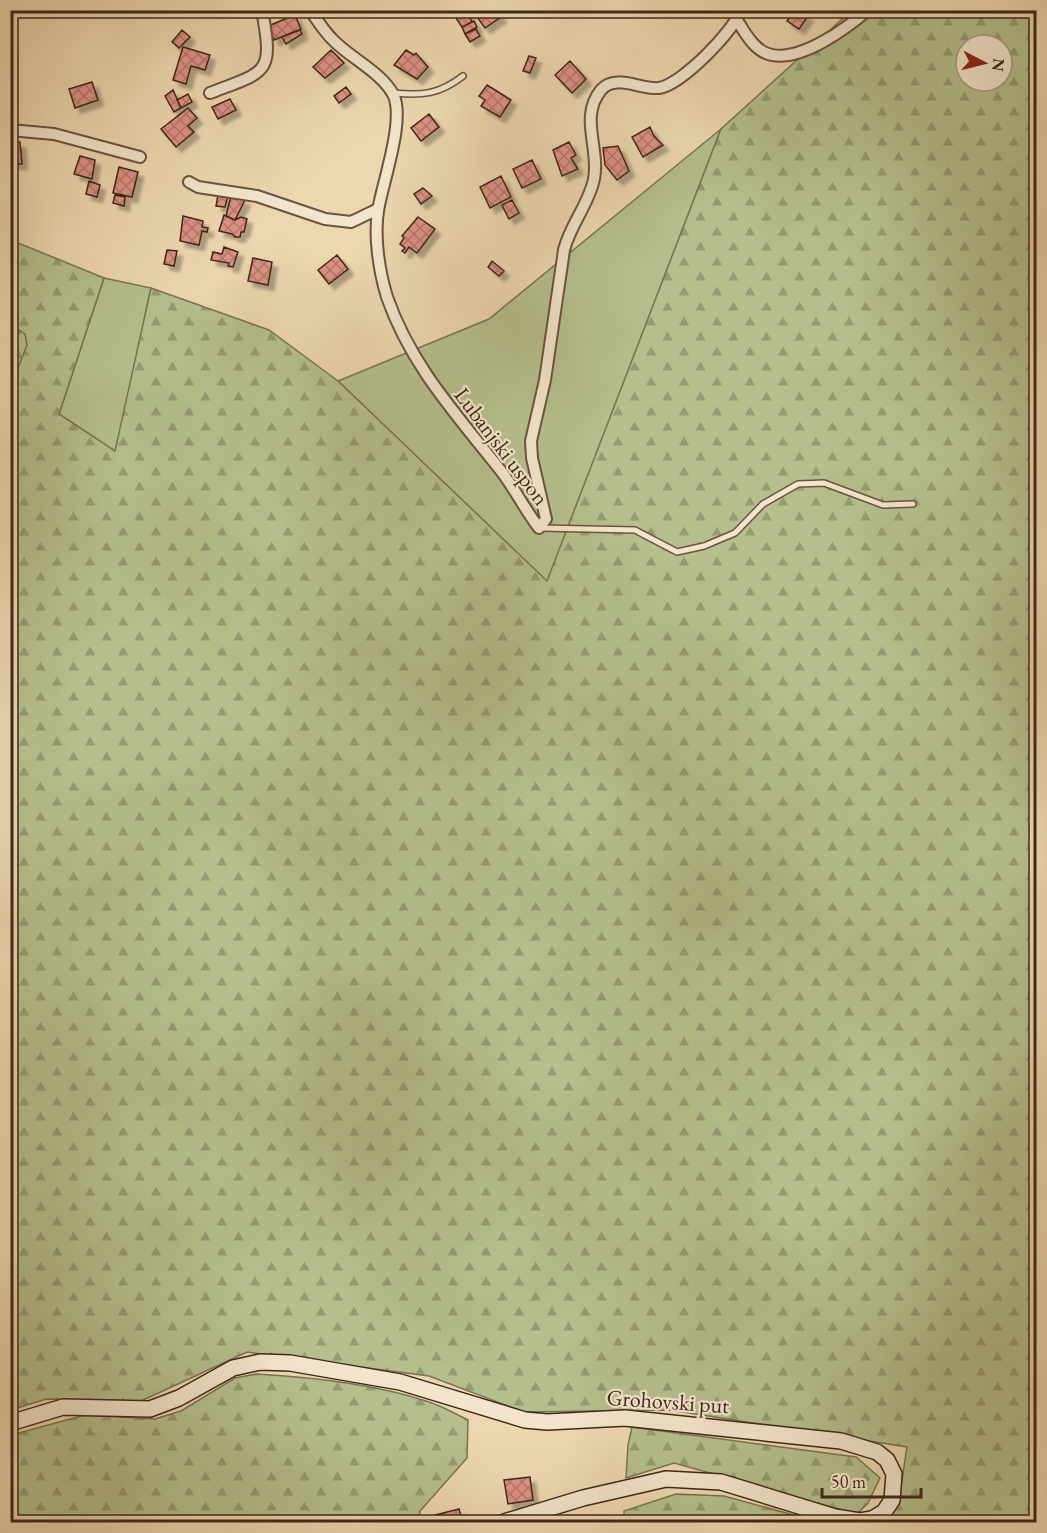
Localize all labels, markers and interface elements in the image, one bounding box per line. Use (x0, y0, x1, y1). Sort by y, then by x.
north arrow (954, 33, 1014, 93)
text: N (987, 57, 1010, 73)
street label: Lubanjski uspon (448, 381, 556, 511)
street label: Grohovski put (606, 1383, 730, 1420)
scale bar (822, 1461, 921, 1499)
text: 50 m (831, 1470, 866, 1493)

